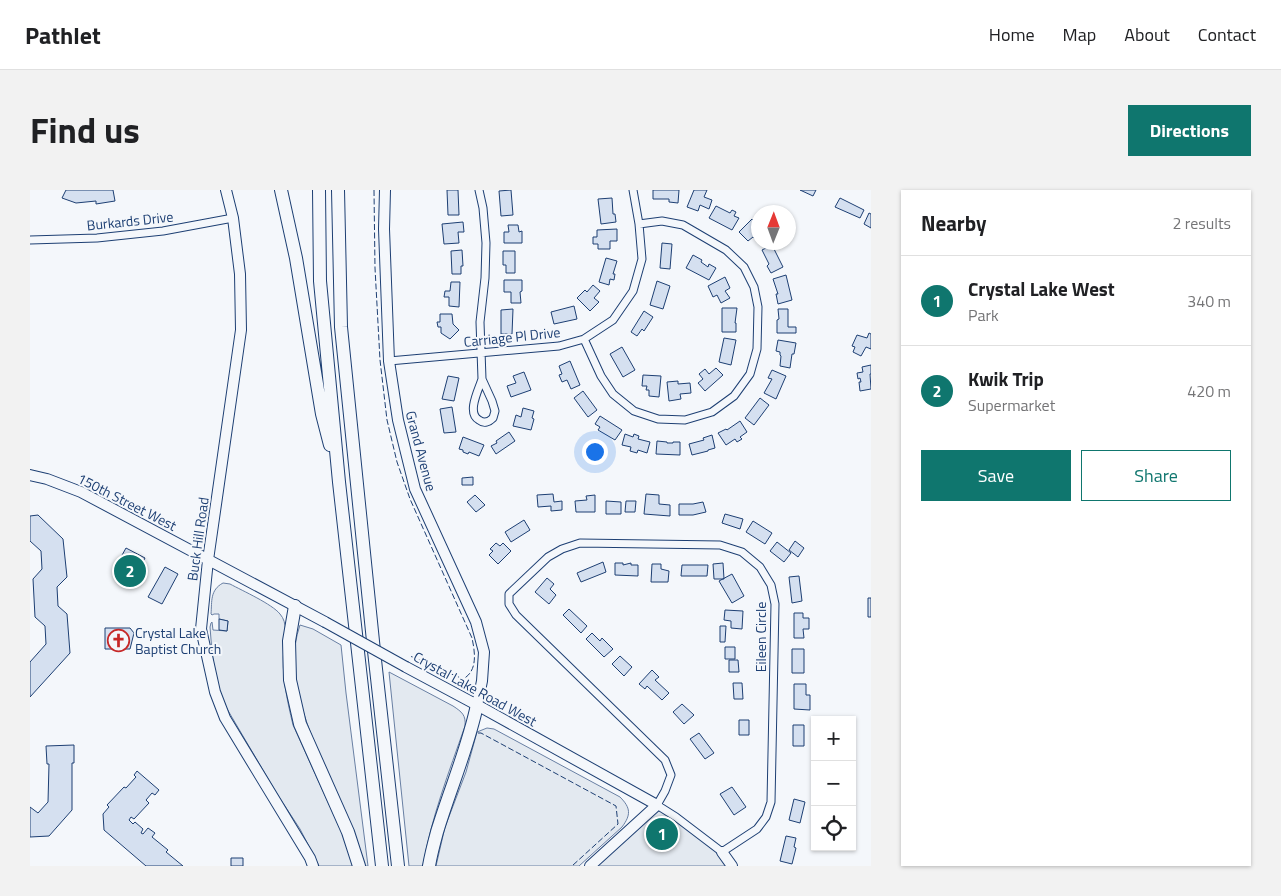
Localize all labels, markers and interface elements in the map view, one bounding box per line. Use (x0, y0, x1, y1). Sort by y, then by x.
text: Pathlet (25, 17, 101, 53)
text: Home (989, 21, 1035, 48)
text: Map (1063, 21, 1096, 48)
text: About (1124, 21, 1170, 48)
text: Contact (1198, 21, 1256, 48)
text: Find us (30, 103, 140, 157)
button: Directions (1128, 105, 1251, 156)
north arrow (751, 205, 796, 250)
street label: Burkards Drive (86, 206, 174, 235)
text: Nearby (921, 207, 986, 239)
text: 2 results (1172, 211, 1231, 235)
text: Crystal Lake West (968, 274, 1115, 303)
text: 1 (933, 289, 941, 313)
text: 340 m (1187, 289, 1231, 313)
text: Park (968, 303, 999, 327)
street label: Carriage Pl Drive (463, 321, 561, 352)
text: Kwik Trip (968, 364, 1044, 393)
text: 2 (933, 379, 941, 403)
text: 420 m (1187, 379, 1231, 403)
text: Supermarket (968, 393, 1055, 417)
street label: Grand Avenue (401, 408, 442, 493)
your location (582, 439, 608, 465)
button: Save (921, 450, 1071, 501)
button: Share (1081, 450, 1231, 501)
street label: 150th Street West (74, 467, 181, 536)
street label: Buck Hill Road (181, 496, 214, 582)
pin: 2 (114, 552, 146, 590)
street label: Eileen Circle (750, 602, 771, 672)
place label: Crystal Lake Baptist Church (135, 622, 221, 659)
church icon: Crystal Lake Baptist Church (107, 629, 131, 653)
street label: Crystal Lake Road West (410, 646, 541, 731)
map controls (811, 716, 856, 851)
button: + (811, 716, 856, 761)
button: − (811, 761, 856, 806)
button: locate (811, 806, 856, 851)
pin: 1 (646, 815, 678, 853)

